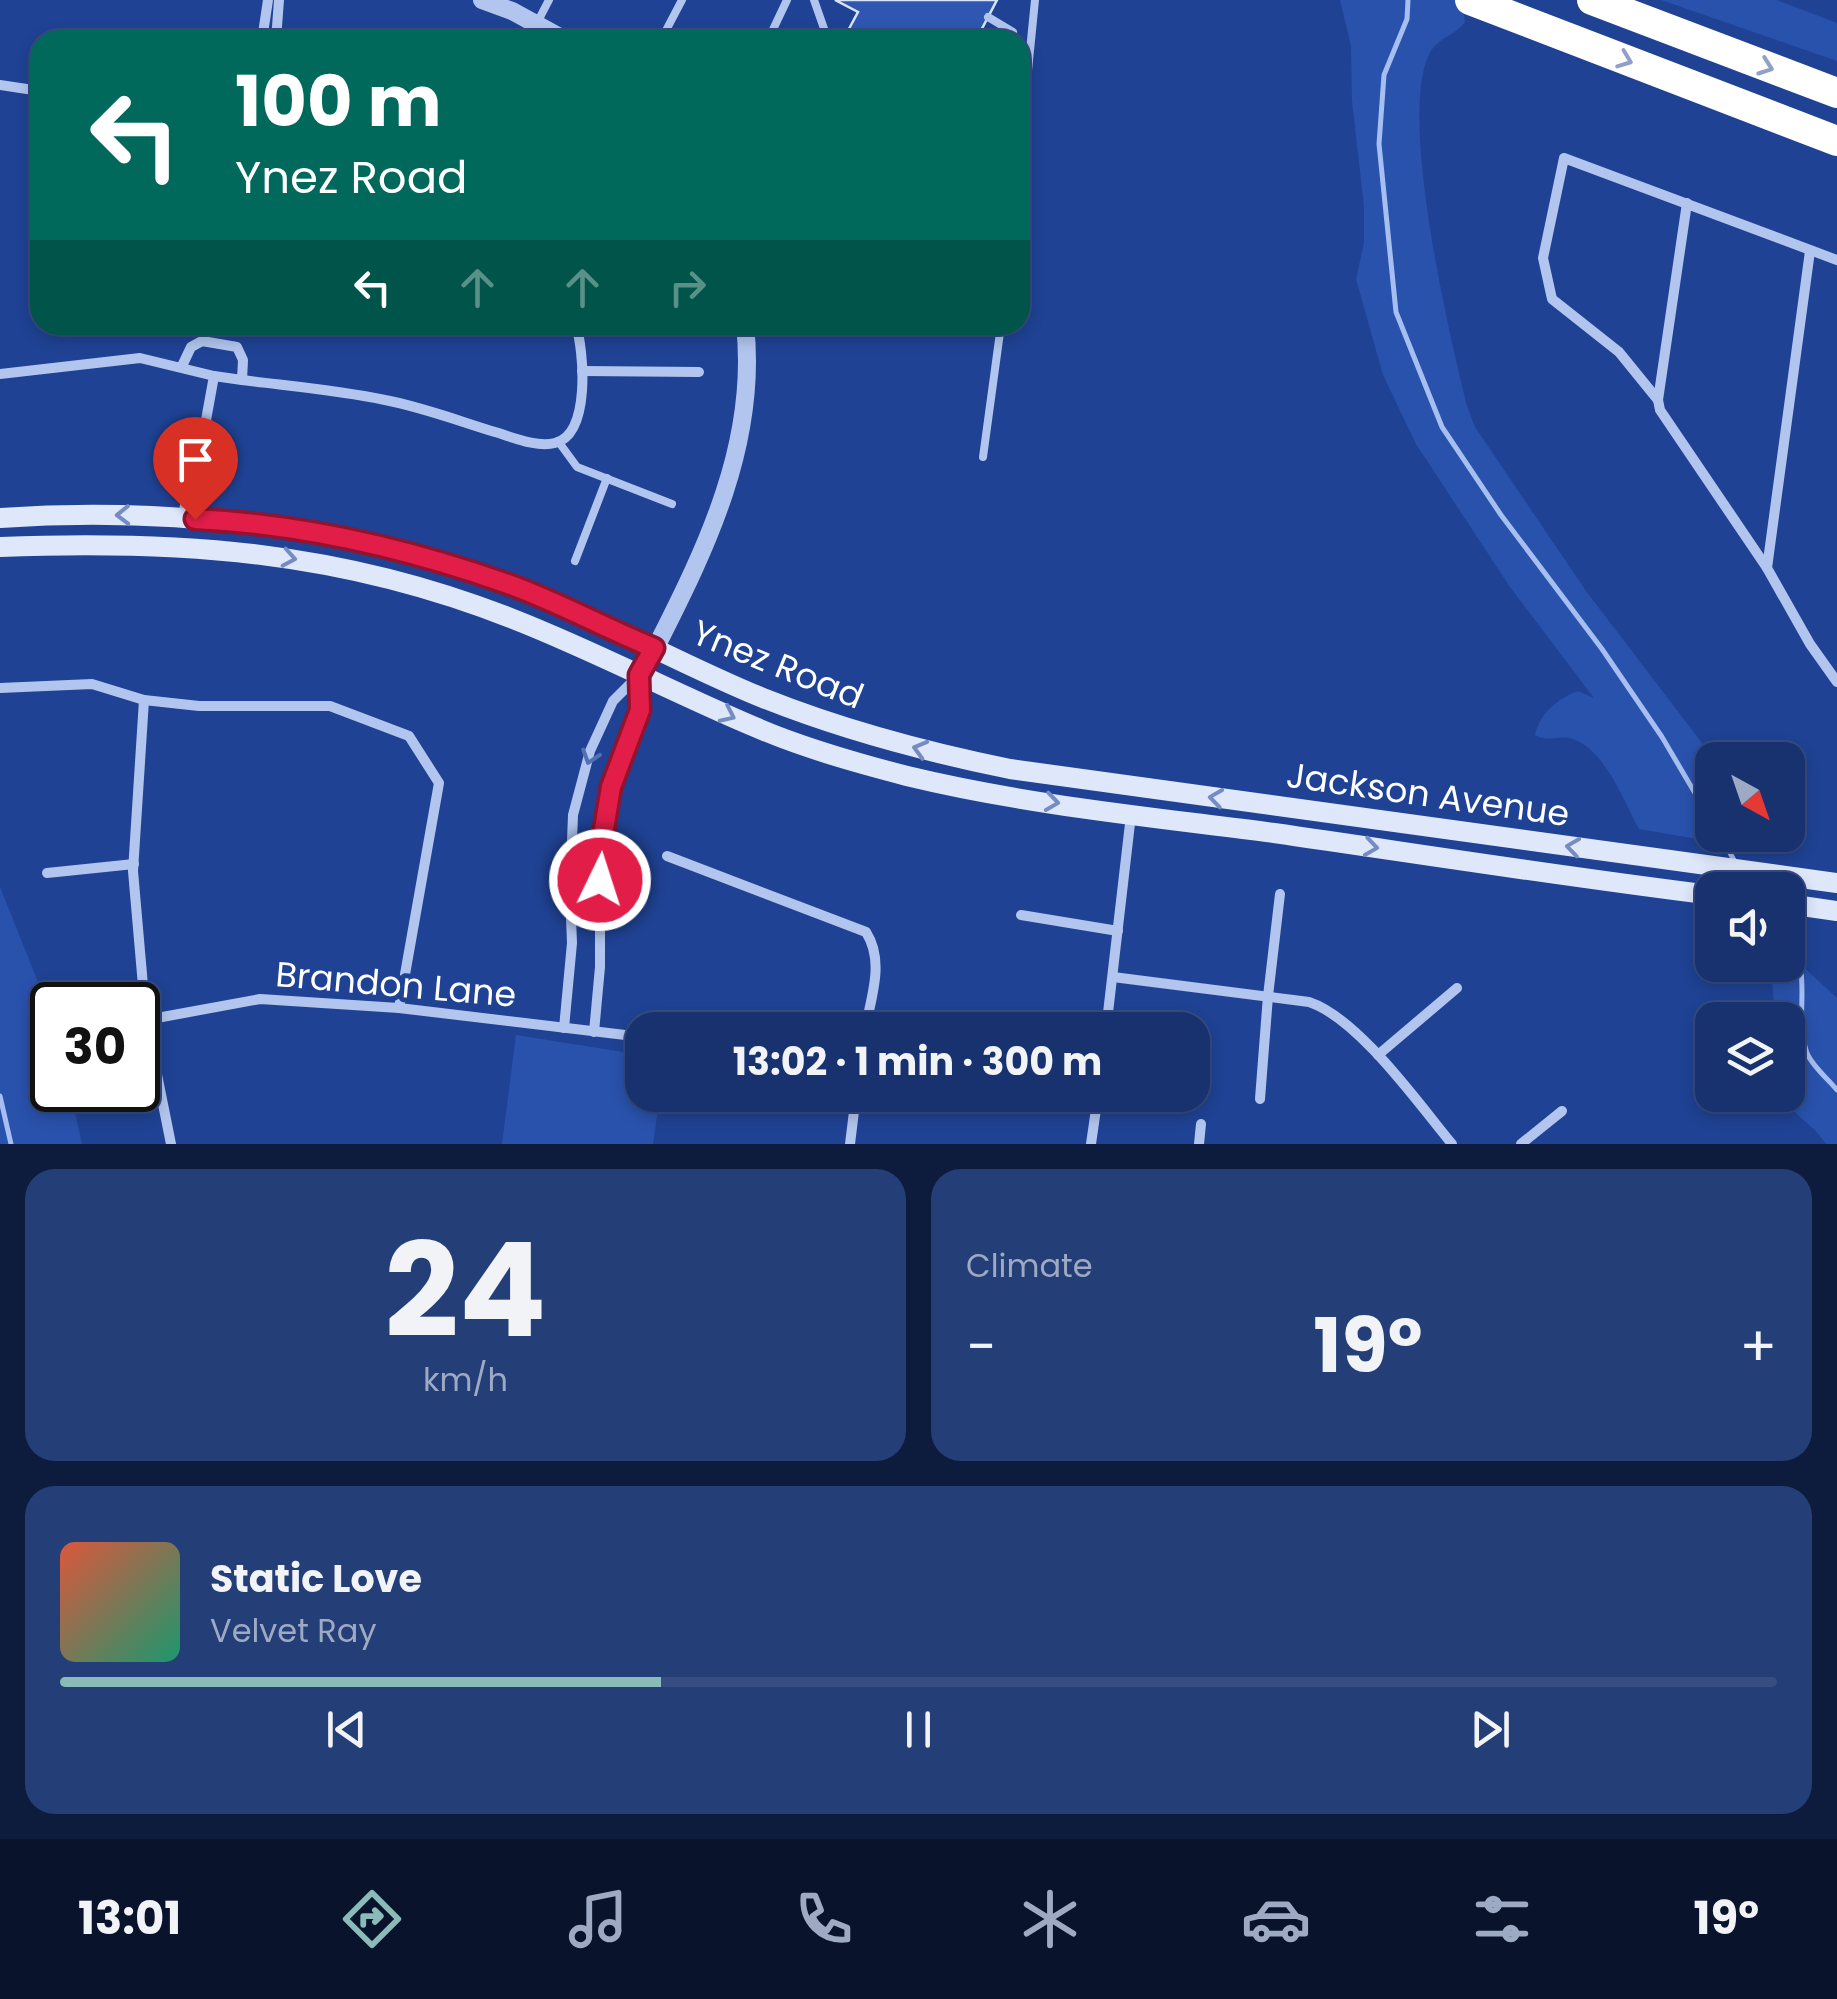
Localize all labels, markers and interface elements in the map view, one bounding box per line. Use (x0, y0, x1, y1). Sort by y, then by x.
one-way arrow (1616, 48, 1633, 69)
text: 100 m (235, 52, 442, 151)
one-way arrow (1756, 55, 1773, 76)
icon: left (70, 70, 200, 200)
text: Ynez Road (235, 146, 467, 209)
icon: left (345, 260, 400, 315)
icon: ahead (450, 260, 505, 315)
icon: ahead (555, 260, 610, 315)
icon: right (660, 260, 715, 315)
pin (153, 417, 238, 520)
icon: arrive (168, 432, 223, 487)
one-way arrow (115, 504, 130, 526)
one-way arrow (281, 547, 298, 568)
street label: Ynez Road (685, 607, 871, 721)
one-way arrow (718, 703, 736, 723)
one-way arrow (912, 740, 929, 761)
north arrow (1695, 742, 1805, 852)
map controls (1695, 742, 1805, 1112)
one-way arrow (581, 747, 601, 764)
street label: Jackson Avenue (1283, 750, 1573, 838)
one-way arrow (1208, 788, 1225, 809)
one-way arrow (1044, 790, 1060, 811)
position arrow (548, 828, 652, 932)
one-way arrow (1363, 836, 1379, 857)
one-way arrow (1565, 838, 1581, 859)
button: sound (1695, 872, 1805, 982)
street label: Brandon Lane (274, 949, 518, 1019)
speed limit sign: 30 (30, 982, 160, 1112)
button: layers (1695, 1002, 1805, 1112)
text: 13:02 · 1 min · 300 m (733, 1035, 1102, 1088)
text: 24 (384, 1199, 547, 1382)
text: Climate (966, 1243, 1093, 1288)
text: 19° (1313, 1293, 1422, 1398)
text: − (966, 1308, 996, 1385)
text: + (1739, 1308, 1777, 1385)
text: km/h (423, 1357, 508, 1402)
text: Static Love (210, 1552, 422, 1605)
text: Velvet Ray (210, 1608, 376, 1653)
icon: previous (319, 1702, 374, 1757)
icon: pause (891, 1702, 946, 1757)
icon: next (1463, 1702, 1518, 1757)
icon: directions (337, 1884, 407, 1954)
icon: music (563, 1884, 633, 1954)
icon: phone (789, 1884, 859, 1954)
icon: climate (1015, 1884, 1085, 1954)
icon: car (1241, 1884, 1311, 1954)
icon: filters (1467, 1884, 1537, 1954)
text: 13:01 (78, 1887, 181, 1950)
text: 19° (1694, 1887, 1759, 1950)

